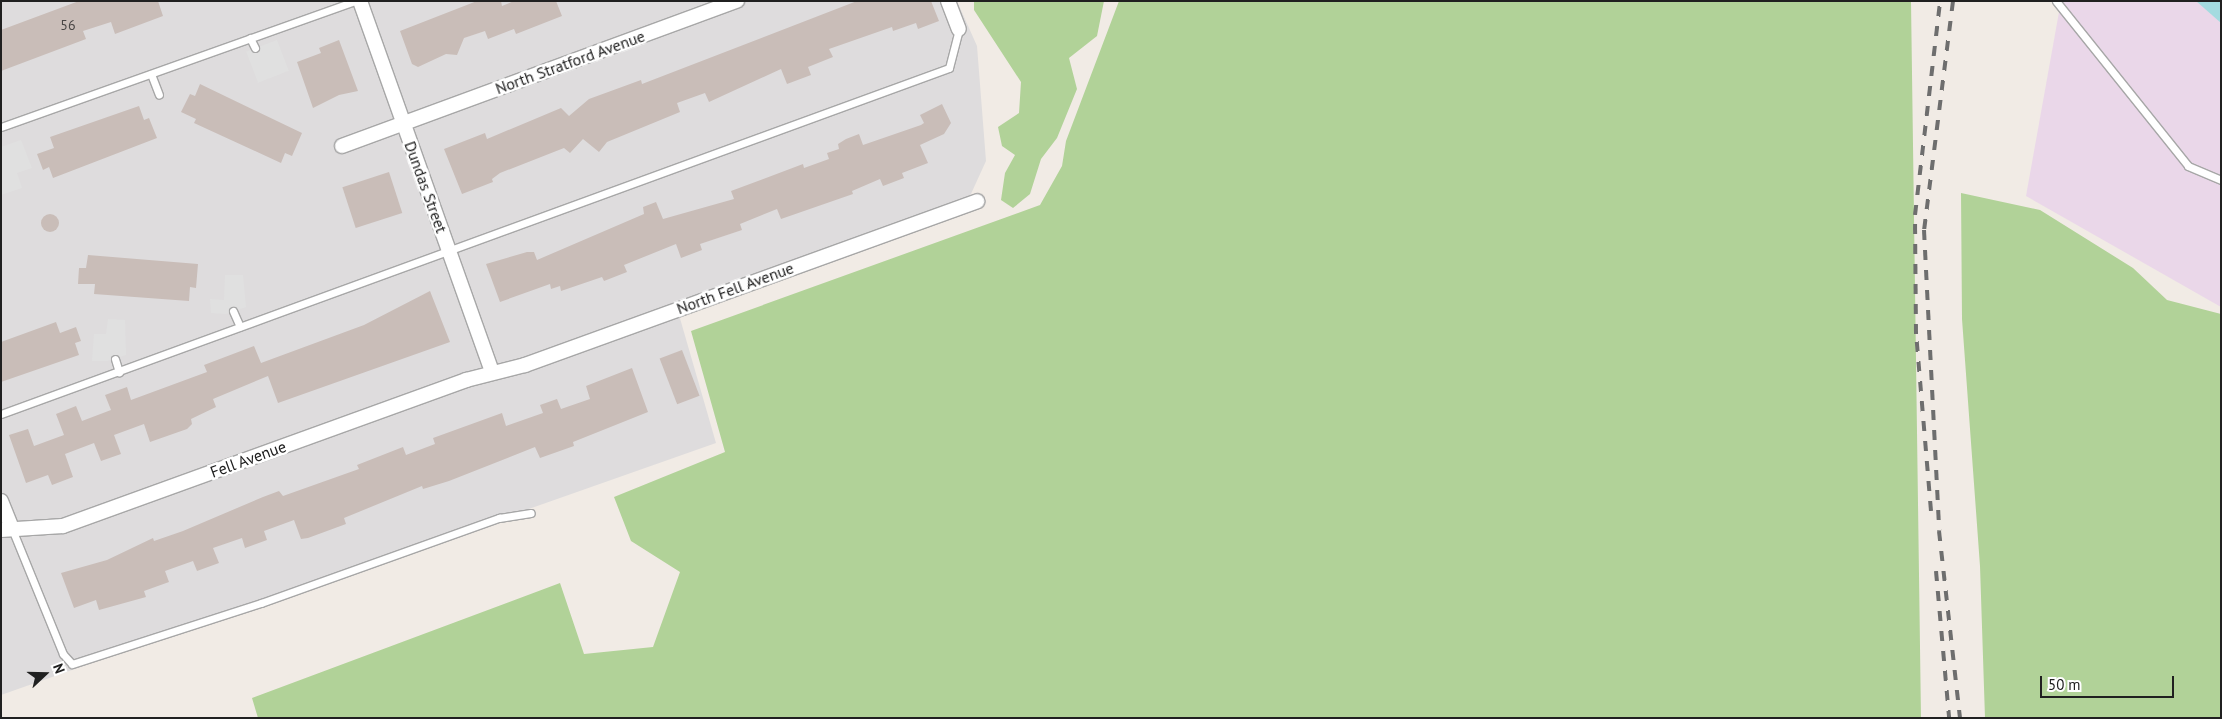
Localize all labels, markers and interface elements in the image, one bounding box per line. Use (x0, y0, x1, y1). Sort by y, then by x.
house number: 56 (60, 17, 76, 33)
street label: North Stratford Avenue (492, 26, 648, 98)
street label: Dundas Street (401, 138, 451, 236)
street label: North Fell Avenue (674, 258, 796, 318)
street label: Fell Avenue (207, 436, 289, 482)
north arrow (20, 649, 70, 699)
text: N (49, 661, 69, 676)
scale bar (2042, 666, 2176, 698)
text: 50 m (2048, 675, 2081, 694)

